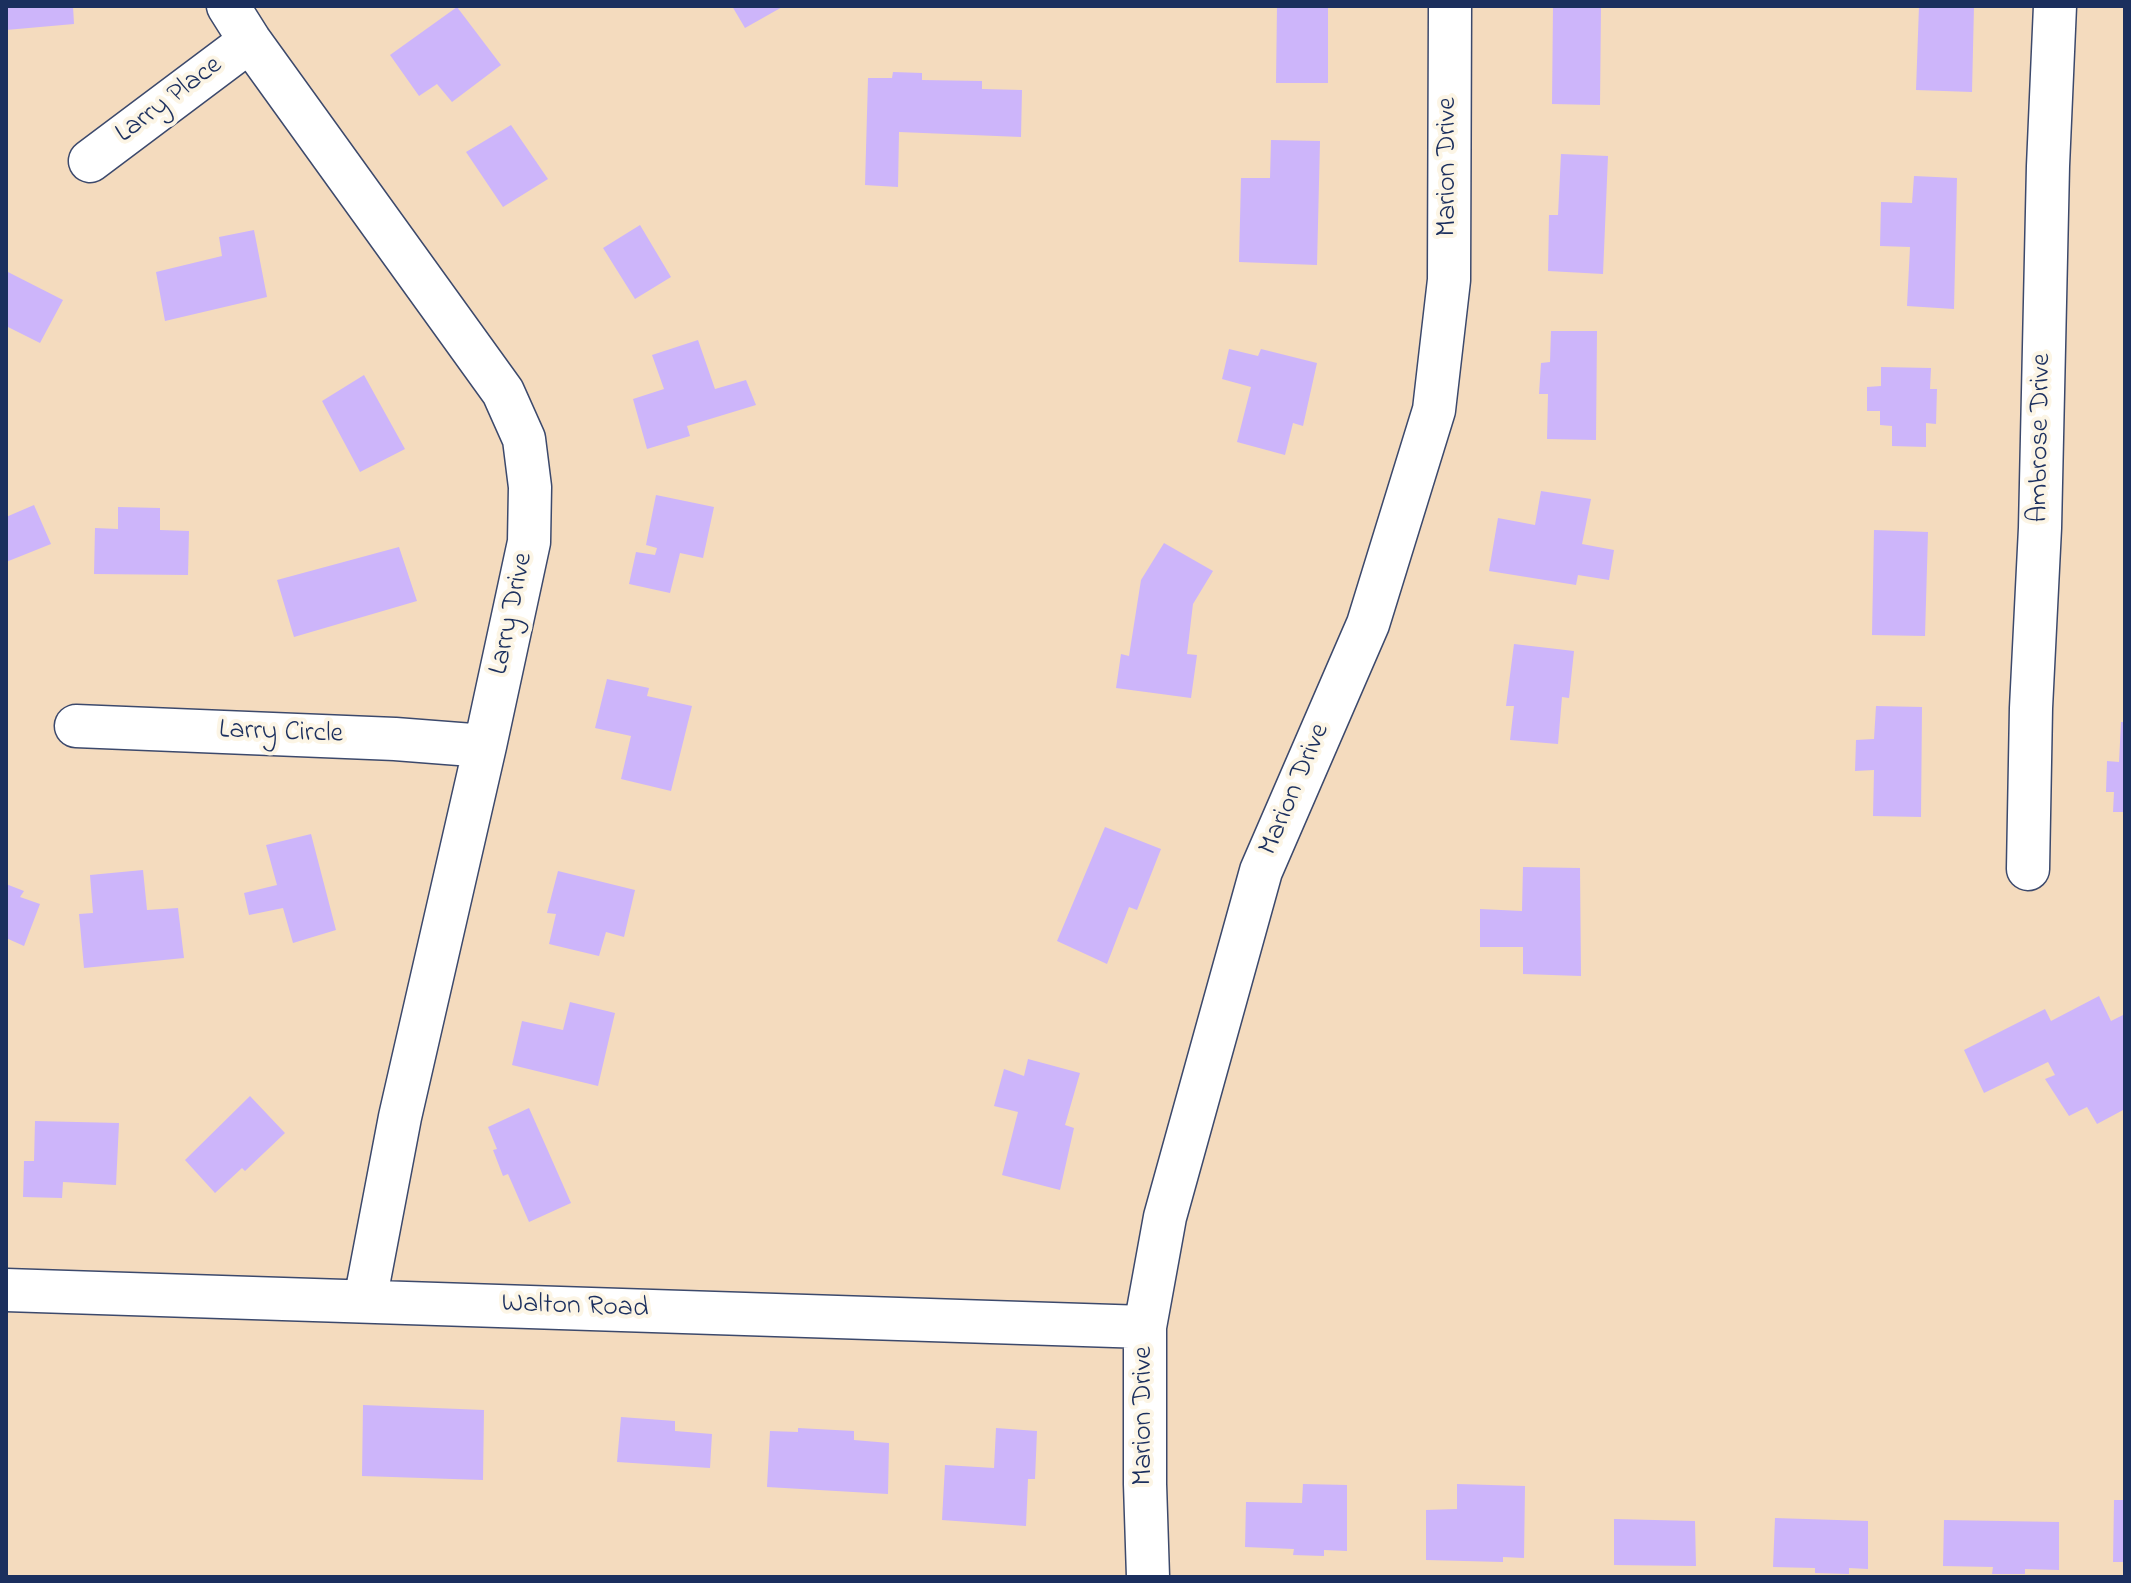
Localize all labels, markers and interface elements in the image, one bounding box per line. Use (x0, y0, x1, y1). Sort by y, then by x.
street label: Larry Place (110, 50, 230, 152)
street label: Marion Drive (1432, 97, 1466, 237)
street label: Ambrose Drive (2024, 353, 2060, 523)
street label: Larry Drive (484, 550, 542, 678)
street label: Larry Circle (218, 715, 344, 753)
street label: Marion Drive (1253, 719, 1339, 861)
street label: Walton Road (501, 1289, 649, 1327)
street label: Marion Drive (1128, 1346, 1162, 1486)

